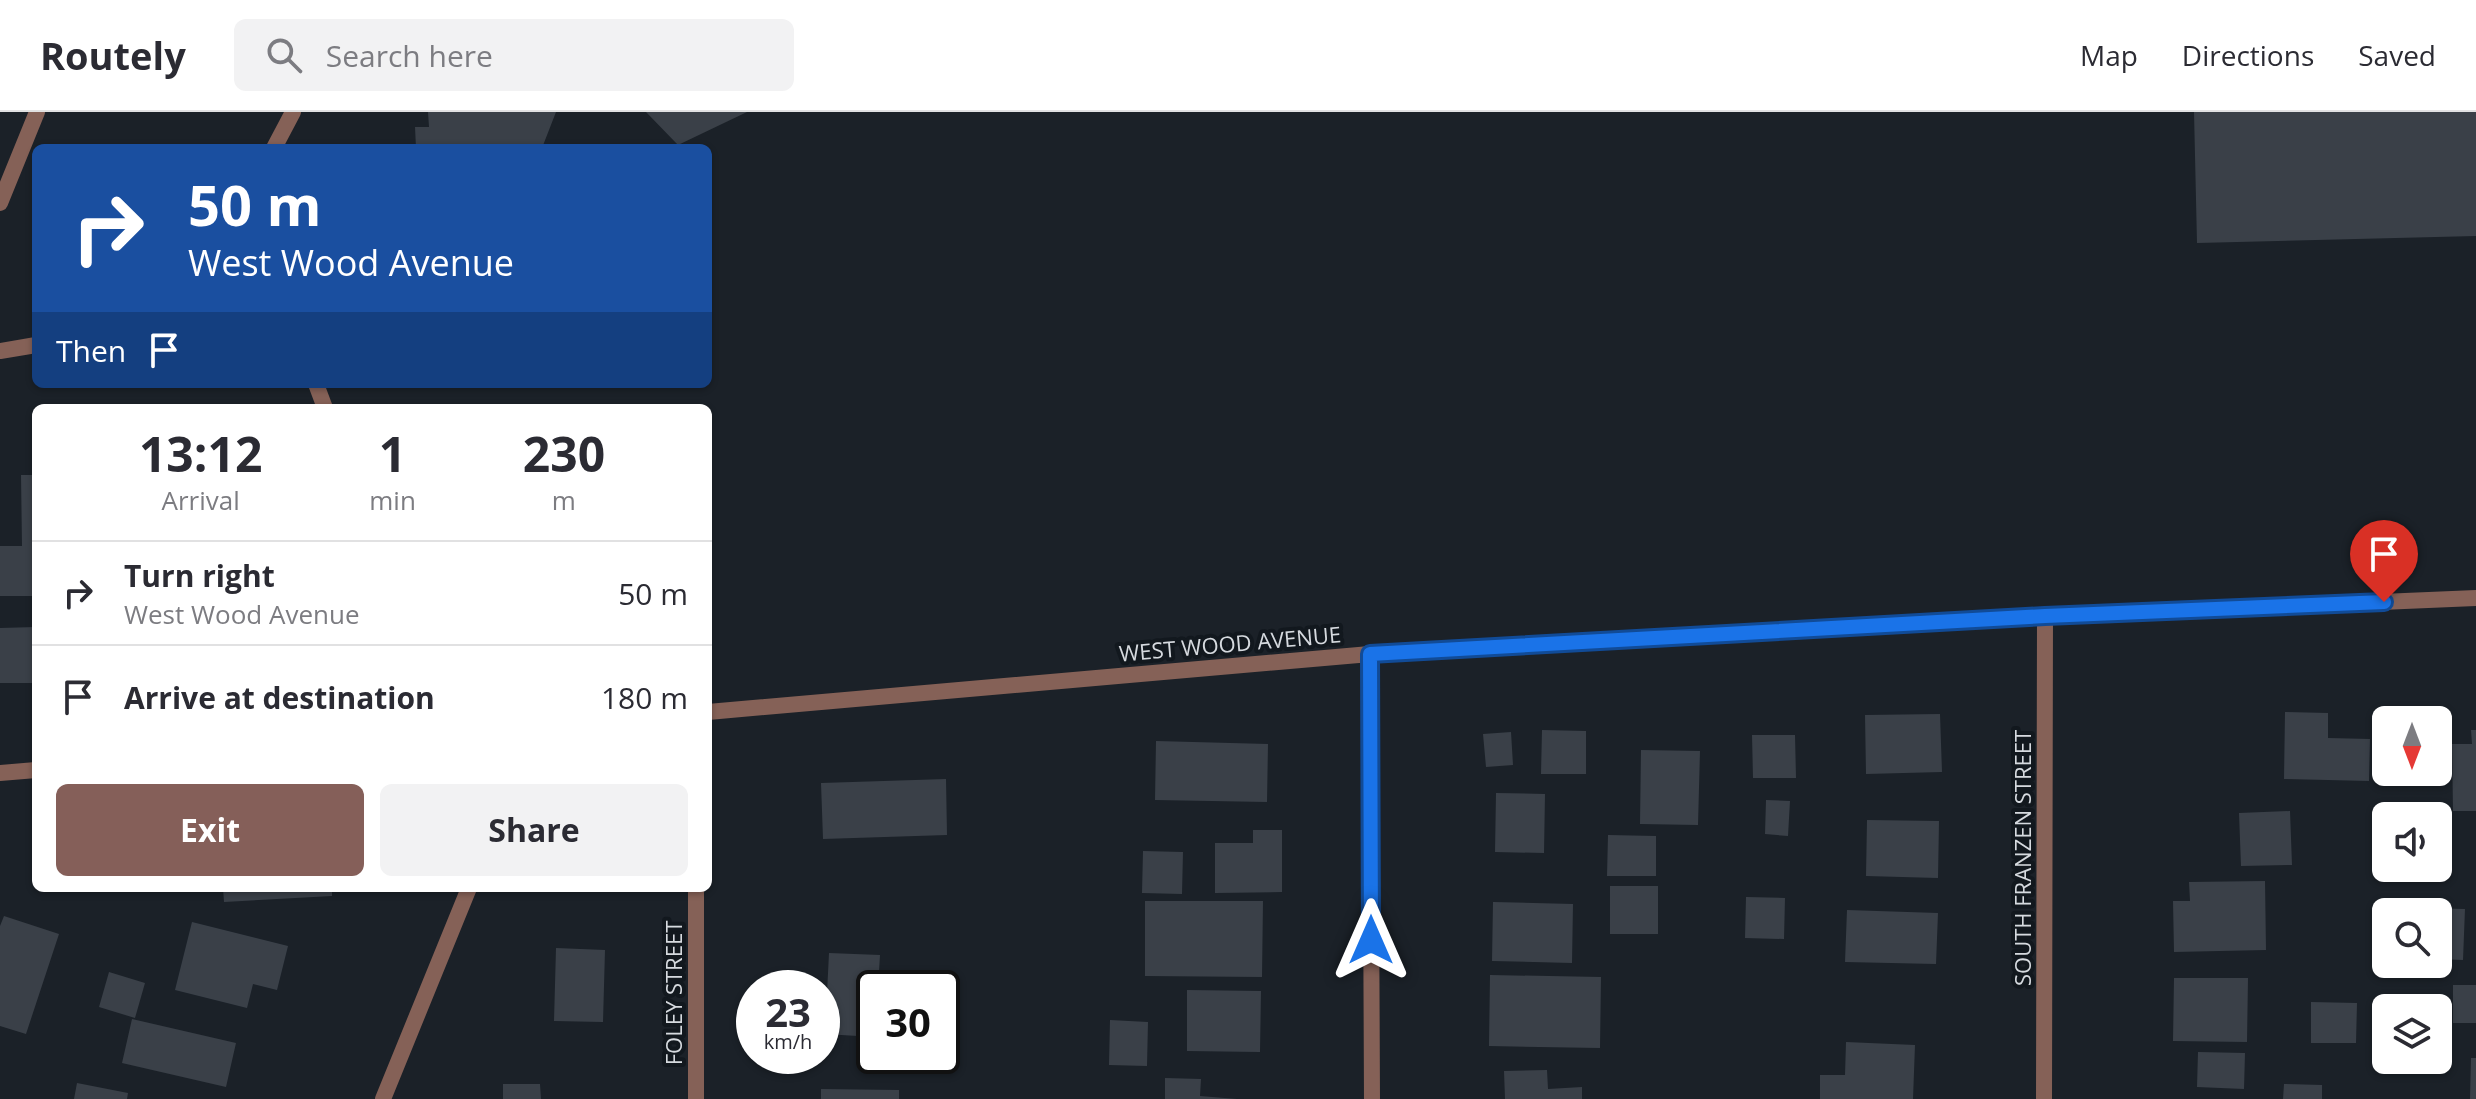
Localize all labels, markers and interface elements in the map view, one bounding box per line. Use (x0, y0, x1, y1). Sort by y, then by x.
search box (234, 19, 794, 91)
text: Routely (40, 29, 186, 81)
icon: search (262, 33, 306, 77)
text: Search here (326, 35, 493, 76)
text: Map (2080, 36, 2138, 74)
text: Directions (2182, 36, 2314, 74)
text: Saved (2358, 36, 2436, 74)
text: 50 m (188, 166, 322, 242)
icon: right (56, 176, 160, 280)
text: West Wood Avenue (188, 238, 514, 287)
icon: arrive (142, 328, 186, 372)
text: Then (56, 330, 126, 371)
text: 13:12 (139, 421, 262, 486)
text: 1 (379, 421, 406, 486)
text: 230 (523, 421, 605, 486)
text: Arrival (161, 482, 240, 518)
text: min (369, 482, 416, 518)
text: m (552, 482, 576, 518)
pin (2350, 520, 2418, 602)
icon: arrive (2362, 532, 2406, 576)
text: Turn right (124, 555, 275, 596)
icon: right (56, 571, 100, 615)
text: 50 m (618, 573, 688, 614)
text: West Wood Avenue (124, 596, 360, 632)
street label: WEST WOOD AVENUE (1118, 618, 1342, 668)
icon: arrive (56, 675, 100, 719)
text: Arrive at destination (124, 677, 435, 718)
text: 180 m (601, 677, 688, 718)
north arrow (2372, 706, 2452, 786)
map controls (2372, 706, 2452, 1074)
street label: SOUTH FRANZEN STREET (2007, 730, 2037, 986)
button: Exit (56, 784, 364, 876)
button: Share (380, 784, 688, 876)
button: sound (2372, 802, 2452, 882)
position arrow (1329, 898, 1413, 982)
button: search (2372, 898, 2452, 978)
street label: FOLEY STREET (658, 921, 688, 1065)
speed limit sign: 30 (856, 970, 960, 1074)
text: 23 (765, 984, 811, 1039)
button: layers (2372, 994, 2452, 1074)
text: km/h (764, 1028, 812, 1055)

